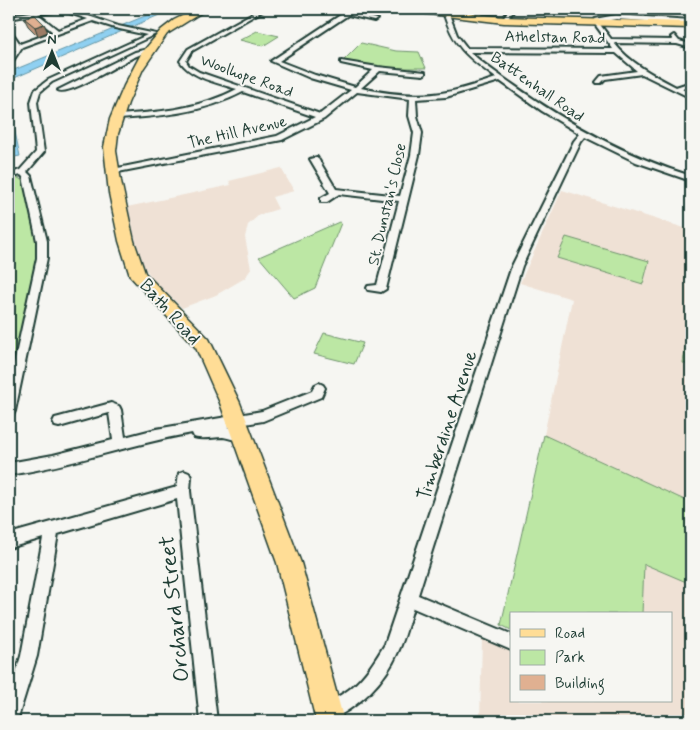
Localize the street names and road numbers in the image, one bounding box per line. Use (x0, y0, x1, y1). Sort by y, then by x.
street label: Athelstan Road (504, 26, 606, 49)
street label: Battenhall Road (486, 47, 588, 127)
street label: Woolhope Road (197, 50, 296, 103)
street label: The Hill Avenue (186, 111, 289, 154)
street label: St. Dunstan's Close (363, 141, 412, 268)
street label: Bath Road (134, 274, 206, 350)
street label: Timberdine Avenue (411, 347, 483, 504)
street label: Orchard Street (153, 534, 197, 683)

